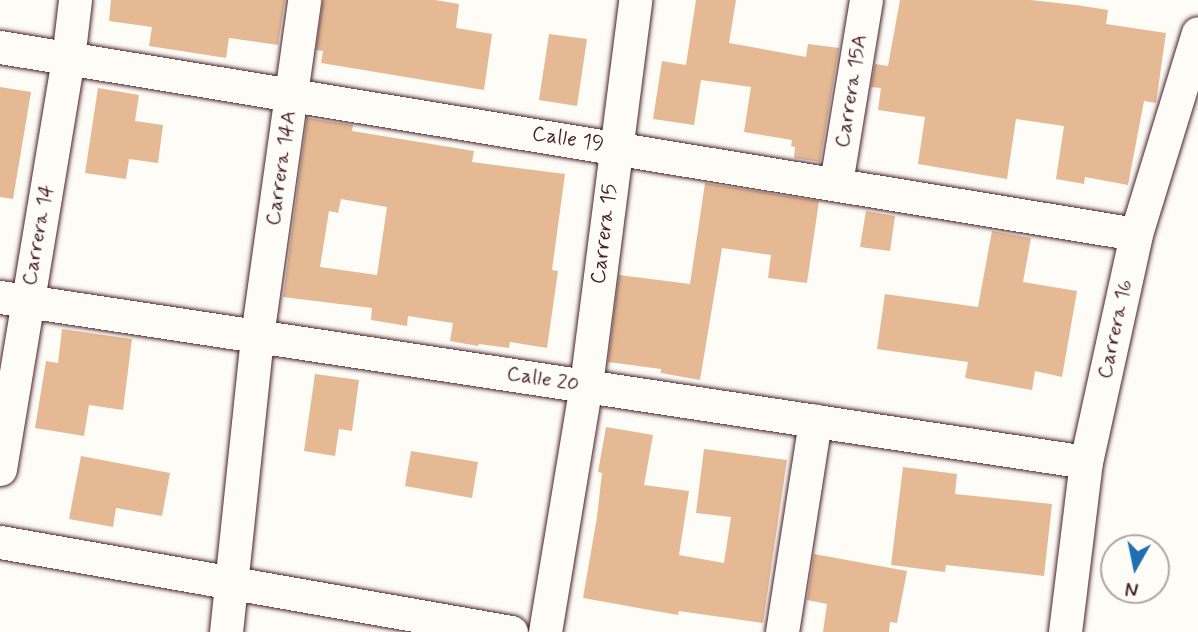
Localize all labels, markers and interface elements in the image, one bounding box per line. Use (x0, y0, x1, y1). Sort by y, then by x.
street label: Carrera 15A (830, 32, 872, 150)
street label: Carrera 14A (260, 109, 302, 227)
street label: Calle 19 (530, 121, 606, 157)
street label: Carrera 14 (17, 182, 59, 288)
street label: Carrera 15 (585, 182, 623, 286)
street label: Carrera 16 (1092, 277, 1138, 381)
street label: Calle 20 (505, 361, 581, 397)
north arrow (1100, 534, 1170, 604)
text: N (1124, 575, 1140, 602)

